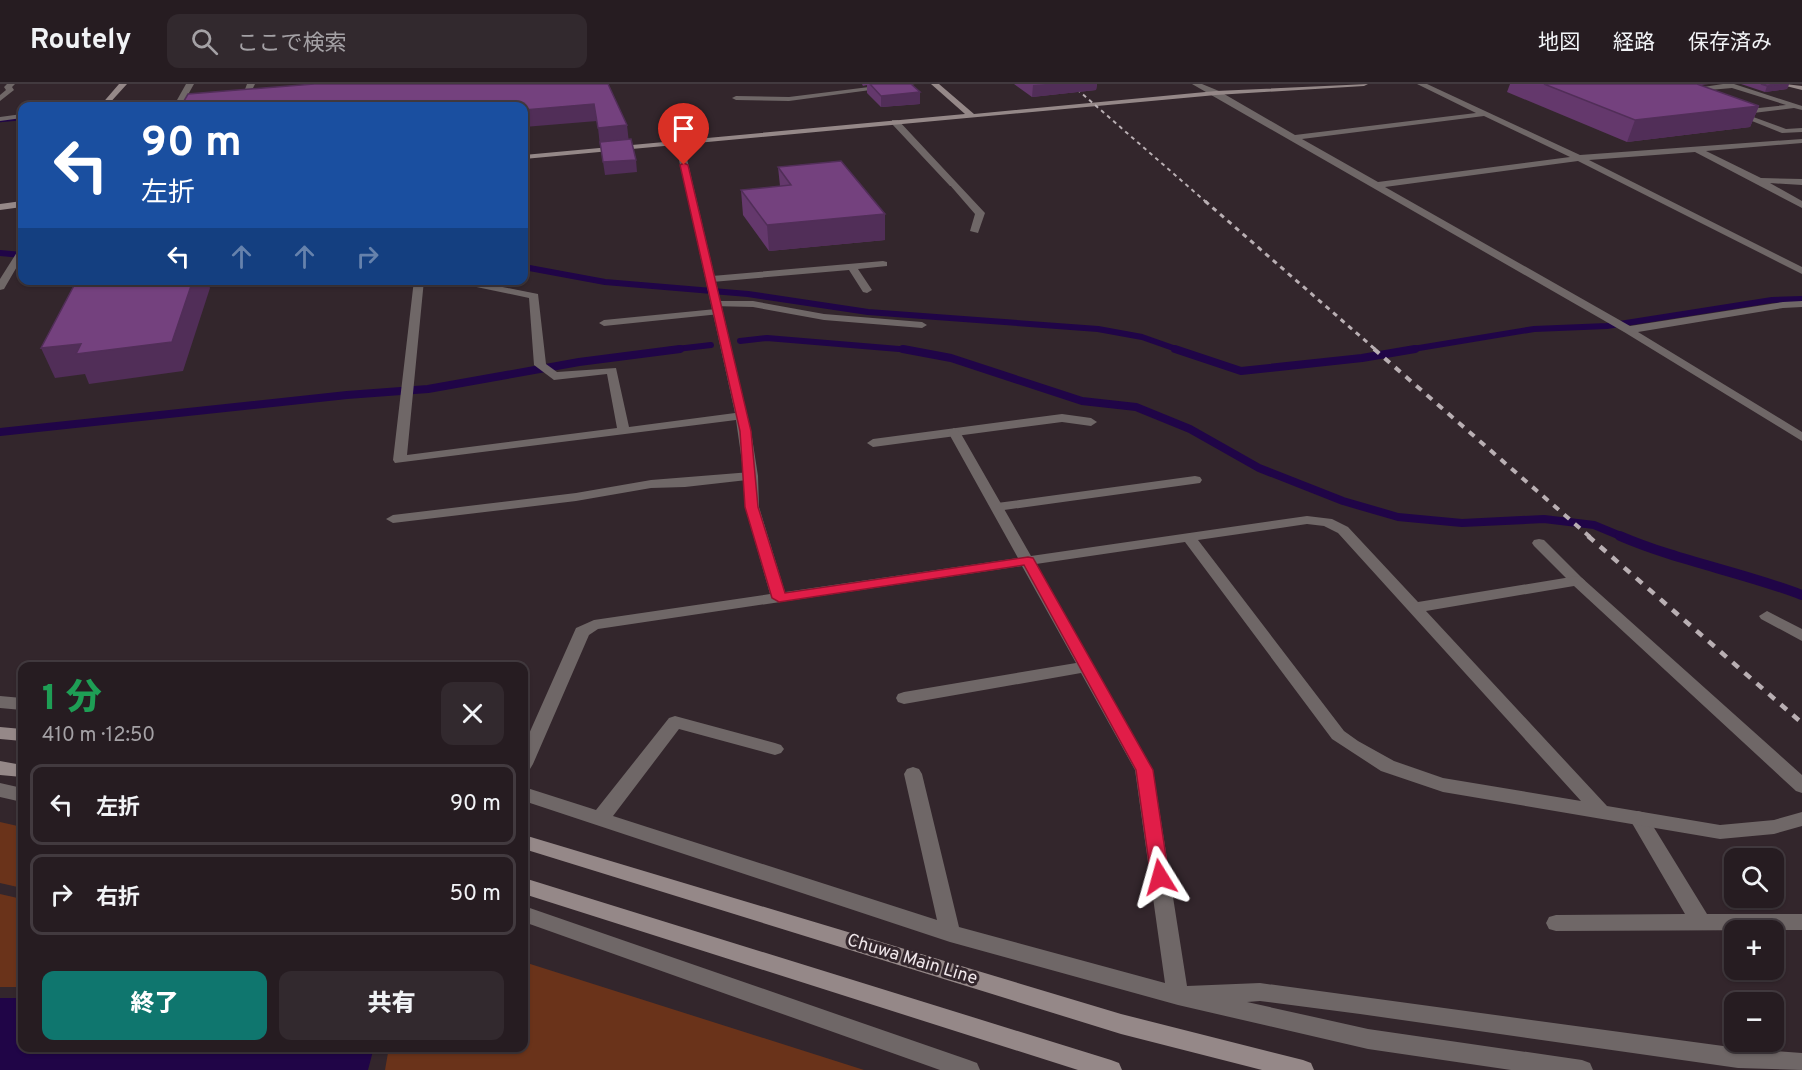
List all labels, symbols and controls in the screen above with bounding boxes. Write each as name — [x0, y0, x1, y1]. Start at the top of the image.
search box — [167, 14, 587, 68]
text: Routely — [30, 23, 131, 59]
icon: search — [188, 25, 221, 58]
text: 地図 — [1538, 30, 1580, 57]
text: 経路 — [1613, 30, 1655, 57]
text: 保存済み — [1688, 30, 1772, 57]
text: ここで検索 — [236, 31, 346, 58]
pin — [658, 103, 709, 165]
icon: arrive — [667, 112, 700, 145]
text: 90 m — [141, 118, 242, 171]
icon: left — [42, 126, 120, 204]
text: 左折 — [141, 177, 195, 211]
icon: left — [162, 240, 195, 273]
icon: ahead — [225, 240, 258, 273]
icon: ahead — [288, 240, 321, 273]
icon: right — [351, 240, 384, 273]
text: 1 分 — [42, 677, 102, 723]
button: close — [441, 682, 504, 745]
text: 410 m · 12:50 — [42, 723, 155, 749]
icon: left — [45, 788, 78, 821]
text: 90 m — [450, 791, 501, 818]
text: 左折 — [96, 795, 140, 822]
position arrow — [1128, 845, 1192, 909]
map controls — [1724, 848, 1784, 1052]
button: search — [1724, 848, 1784, 908]
icon: right — [45, 878, 78, 911]
text: 50 m — [449, 881, 501, 908]
text: 右折 — [96, 885, 140, 912]
button: + — [1724, 920, 1784, 980]
street label: Chuwa Main Line — [844, 929, 980, 991]
button: 終了 — [42, 971, 267, 1040]
button: 共有 — [279, 971, 504, 1040]
button: − — [1724, 992, 1784, 1052]

